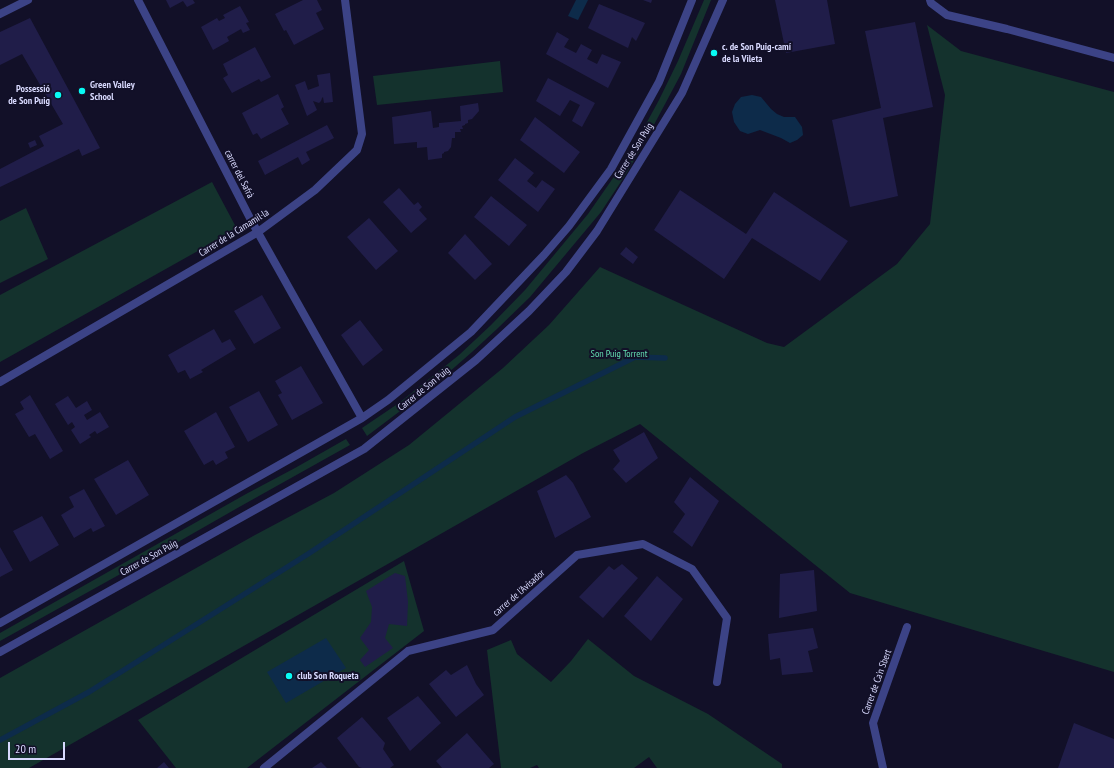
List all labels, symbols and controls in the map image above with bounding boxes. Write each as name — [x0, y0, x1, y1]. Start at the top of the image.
place label: c. de Son Puig-camí de la Vileta — [722, 41, 791, 64]
marker: c. de Son Puig-camí de la Vileta — [709, 48, 719, 58]
place label: Green Valley School — [90, 79, 135, 102]
place label: Possessió de Son Puig — [8, 83, 50, 106]
marker: Green Valley School — [77, 86, 87, 96]
marker: Possessió de Son Puig — [53, 90, 63, 100]
street label: Carrer de Son Puig — [612, 121, 656, 181]
street label: carrer del Safrà — [222, 148, 256, 200]
street label: Carrer de la Camamil·la — [197, 207, 271, 259]
park label: Son Puig Torrent — [591, 348, 647, 360]
street label: Carrer de Son Puig — [395, 364, 453, 414]
street label: Carrer de Son Puig — [118, 537, 180, 579]
street label: carrer de l'Avisador — [491, 567, 547, 619]
street label: Carrer de Ca'n Sbert — [860, 648, 894, 716]
place label: club Son Roqueta — [297, 670, 359, 682]
marker: club Son Roqueta — [284, 671, 294, 681]
scale bar — [10, 734, 67, 760]
text: 20 m — [15, 741, 36, 756]

